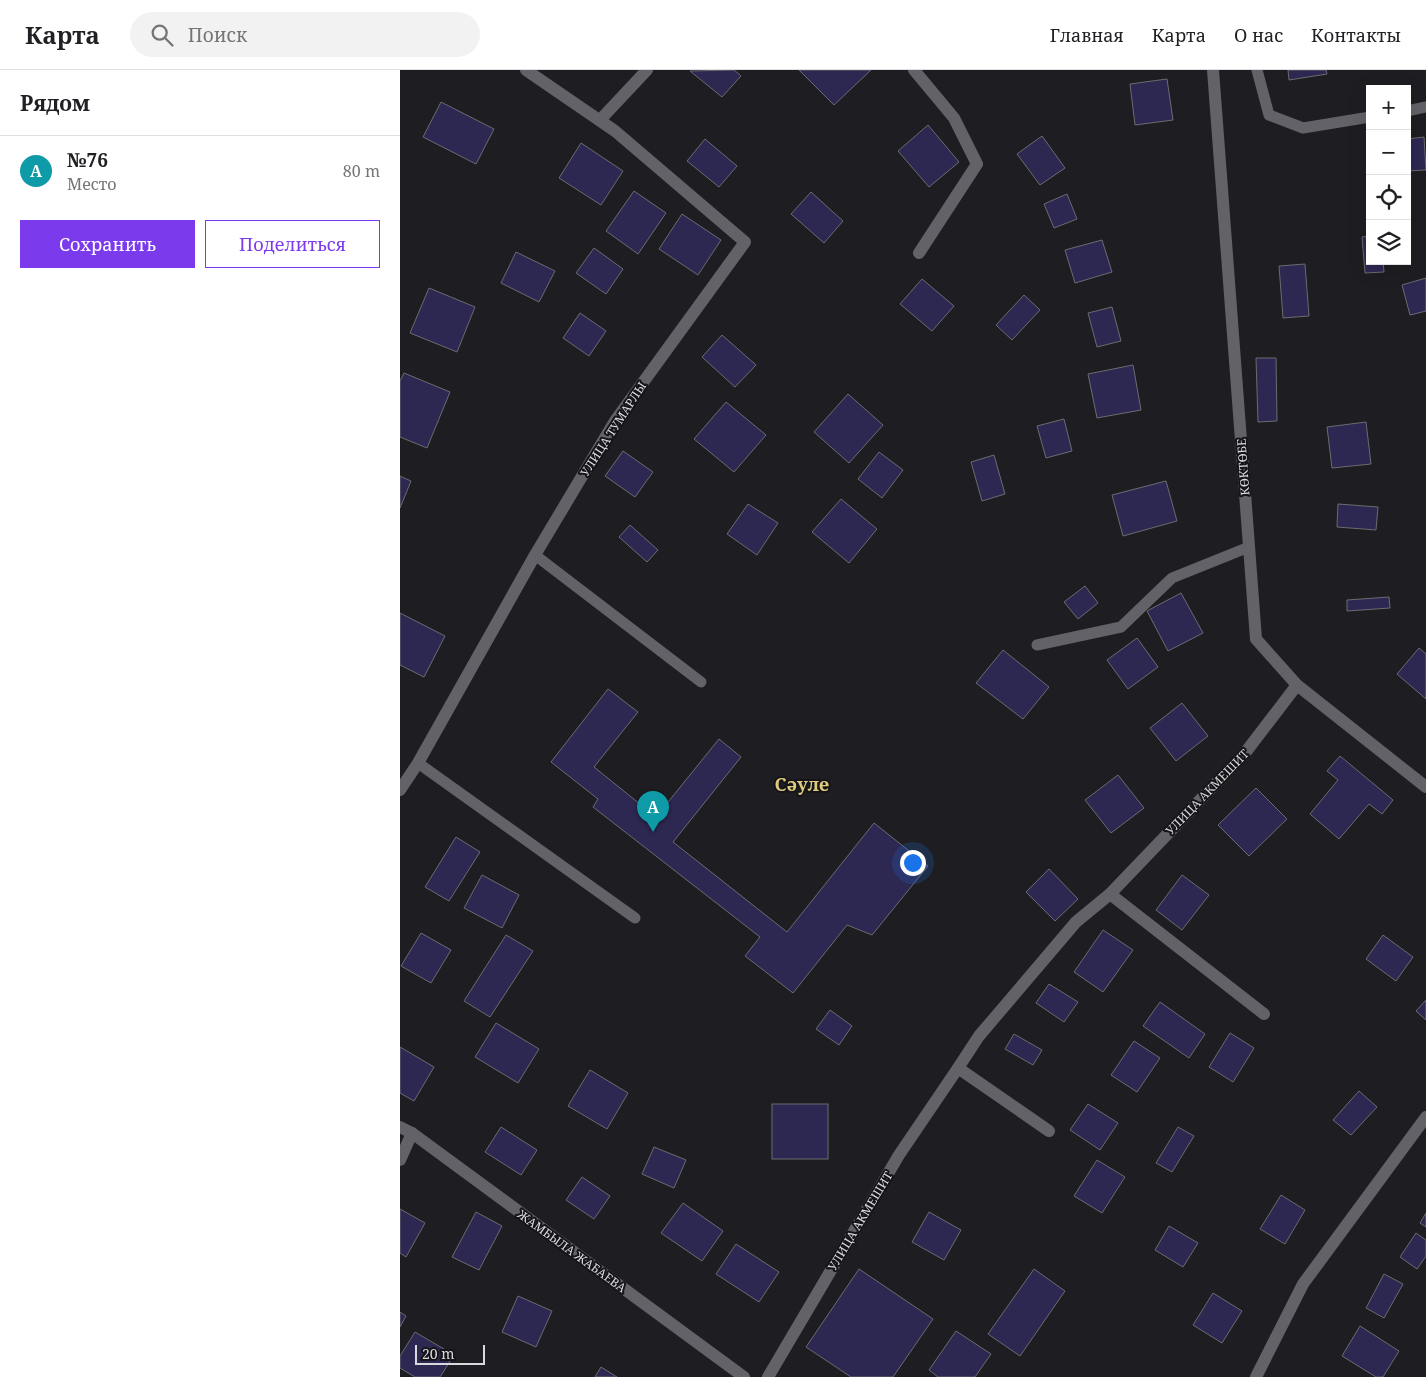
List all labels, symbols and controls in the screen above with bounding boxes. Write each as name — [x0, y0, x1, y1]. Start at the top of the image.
search box — [130, 12, 480, 57]
text: Карта — [25, 18, 100, 51]
icon: search — [148, 21, 176, 49]
text: Поиск — [188, 22, 247, 48]
text: Главная — [1050, 23, 1124, 47]
text: Карта — [1152, 23, 1206, 47]
text: О нас — [1234, 23, 1283, 47]
text: Контакты — [1311, 23, 1401, 47]
map controls — [1366, 85, 1411, 265]
button: + — [1366, 85, 1411, 130]
text: Рядом — [20, 89, 90, 117]
button: − — [1366, 130, 1411, 175]
text: №76 — [67, 147, 108, 173]
text: A — [30, 160, 42, 182]
text: 80 m — [343, 160, 380, 182]
text: Место — [67, 173, 116, 195]
button: locate — [1366, 175, 1411, 220]
button: Сохранить — [20, 220, 195, 268]
button: Поделиться — [205, 220, 380, 268]
button: layers — [1366, 220, 1411, 265]
street label: УЛИЦА ТУМАРЛЫ — [576, 378, 650, 480]
street label: КӨКТӨБЕ — [1233, 438, 1253, 496]
street label: УЛИЦА АКМЕШИТ — [1162, 745, 1253, 839]
district label: Сәуле — [775, 772, 829, 796]
pin: A — [637, 791, 669, 832]
your location — [900, 850, 926, 876]
street label: УЛИЦА АКМЕШИТ — [824, 1168, 897, 1274]
street label: ЖАМБЫЛА ЖАБАЕВА — [513, 1205, 630, 1297]
scale bar — [415, 1342, 485, 1365]
text: 20 m — [422, 1344, 455, 1363]

